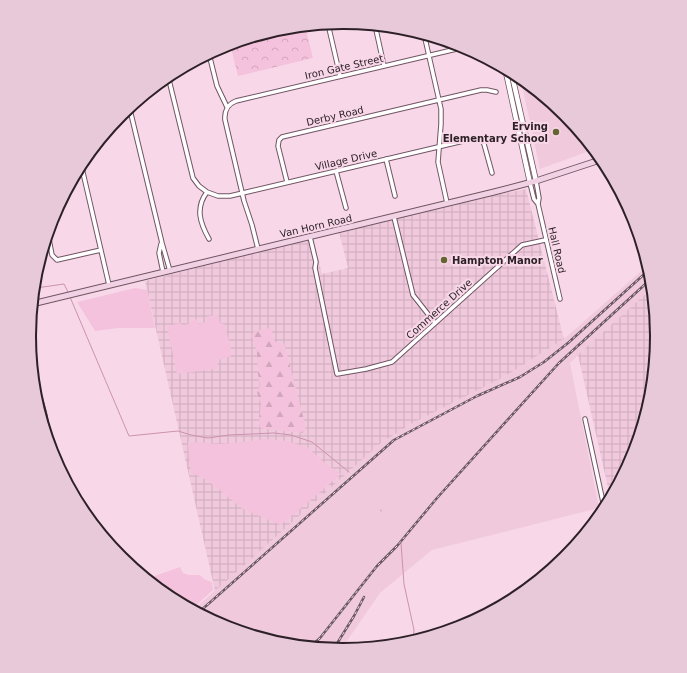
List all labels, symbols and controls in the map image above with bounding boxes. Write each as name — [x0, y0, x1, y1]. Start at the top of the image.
street label: Iron Gate Street — [304, 53, 384, 81]
street label: Derby Road — [305, 104, 365, 128]
place label: Erving Elementary School — [443, 121, 548, 144]
marker: Erving Elementary School — [551, 127, 561, 137]
street label: Village Drive — [314, 148, 378, 172]
street label: Van Horn Road — [279, 212, 353, 240]
street label: Hall Road — [546, 226, 568, 274]
marker: Hampton Manor — [439, 255, 449, 265]
place label: Hampton Manor — [452, 255, 543, 266]
street label: Commerce Drive — [404, 277, 474, 341]

